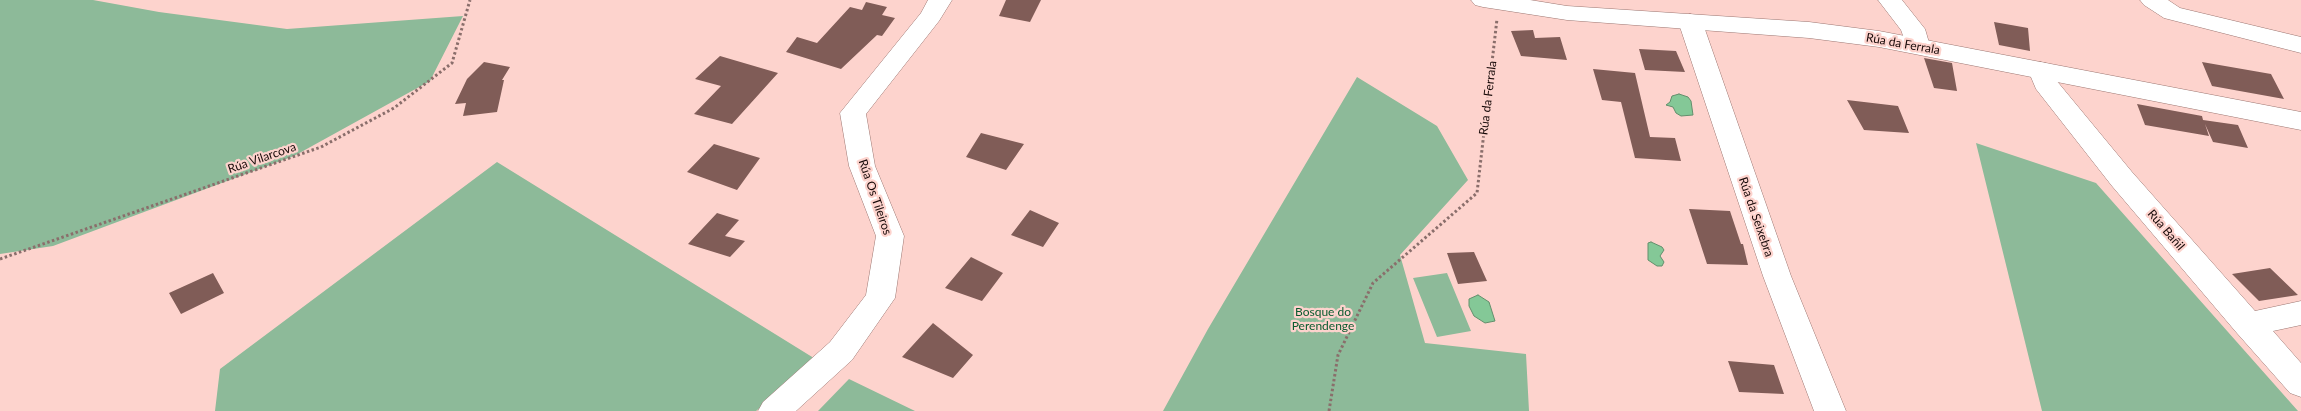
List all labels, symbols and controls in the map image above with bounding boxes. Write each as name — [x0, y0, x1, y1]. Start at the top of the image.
street label: Rúa da Ferrala — [1865, 30, 1941, 58]
street label: Rúa da Ferrala — [1476, 60, 1500, 136]
street label: Rúa Vilarcova — [226, 140, 298, 176]
street label: Rúa Os Tileiros — [855, 157, 895, 237]
street label: Rúa da Seixebra — [1736, 175, 1776, 259]
street label: Rúa Bañil — [2144, 207, 2188, 253]
park label: Bosque do Perendenge — [1292, 305, 1354, 333]

